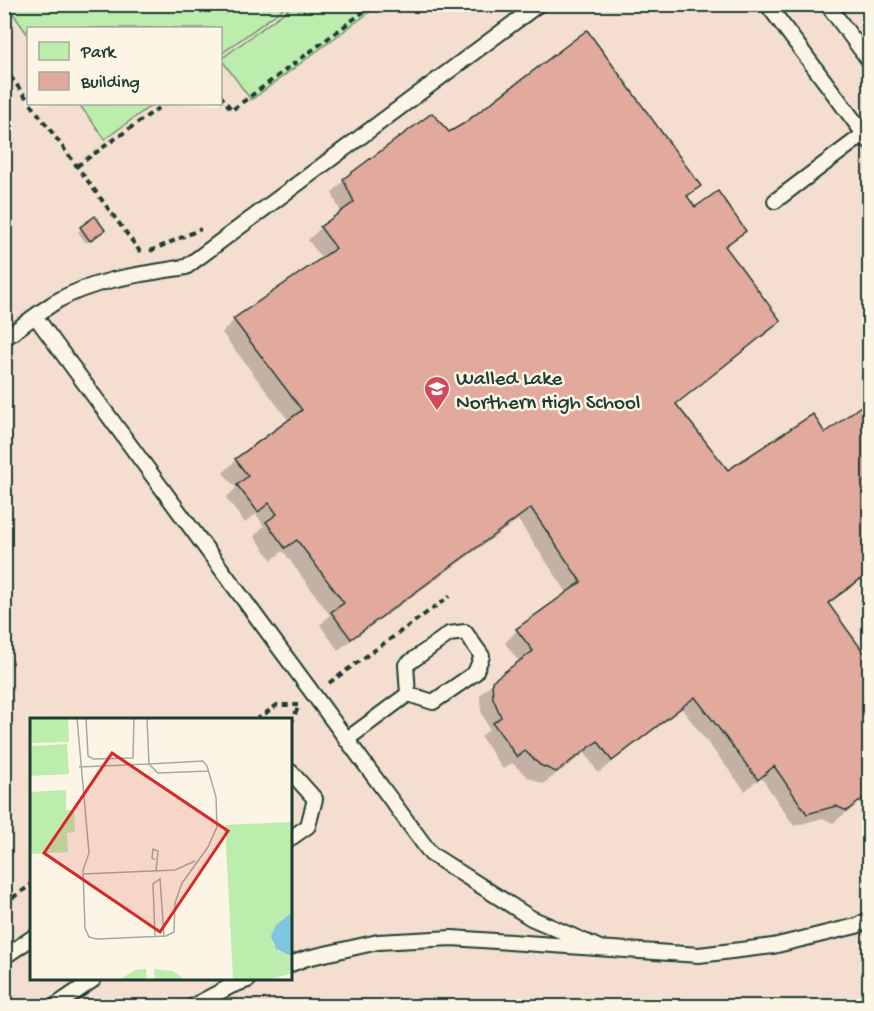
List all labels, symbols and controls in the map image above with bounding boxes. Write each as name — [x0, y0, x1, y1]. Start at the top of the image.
legend — [27, 27, 222, 105]
text: Park — [80, 43, 117, 64]
text: Building — [80, 73, 140, 94]
place label: Walled Lake Northern High School — [456, 368, 640, 417]
school or university icon: Walled Lake Northern High School — [422, 374, 452, 412]
inset map — [30, 718, 292, 981]

